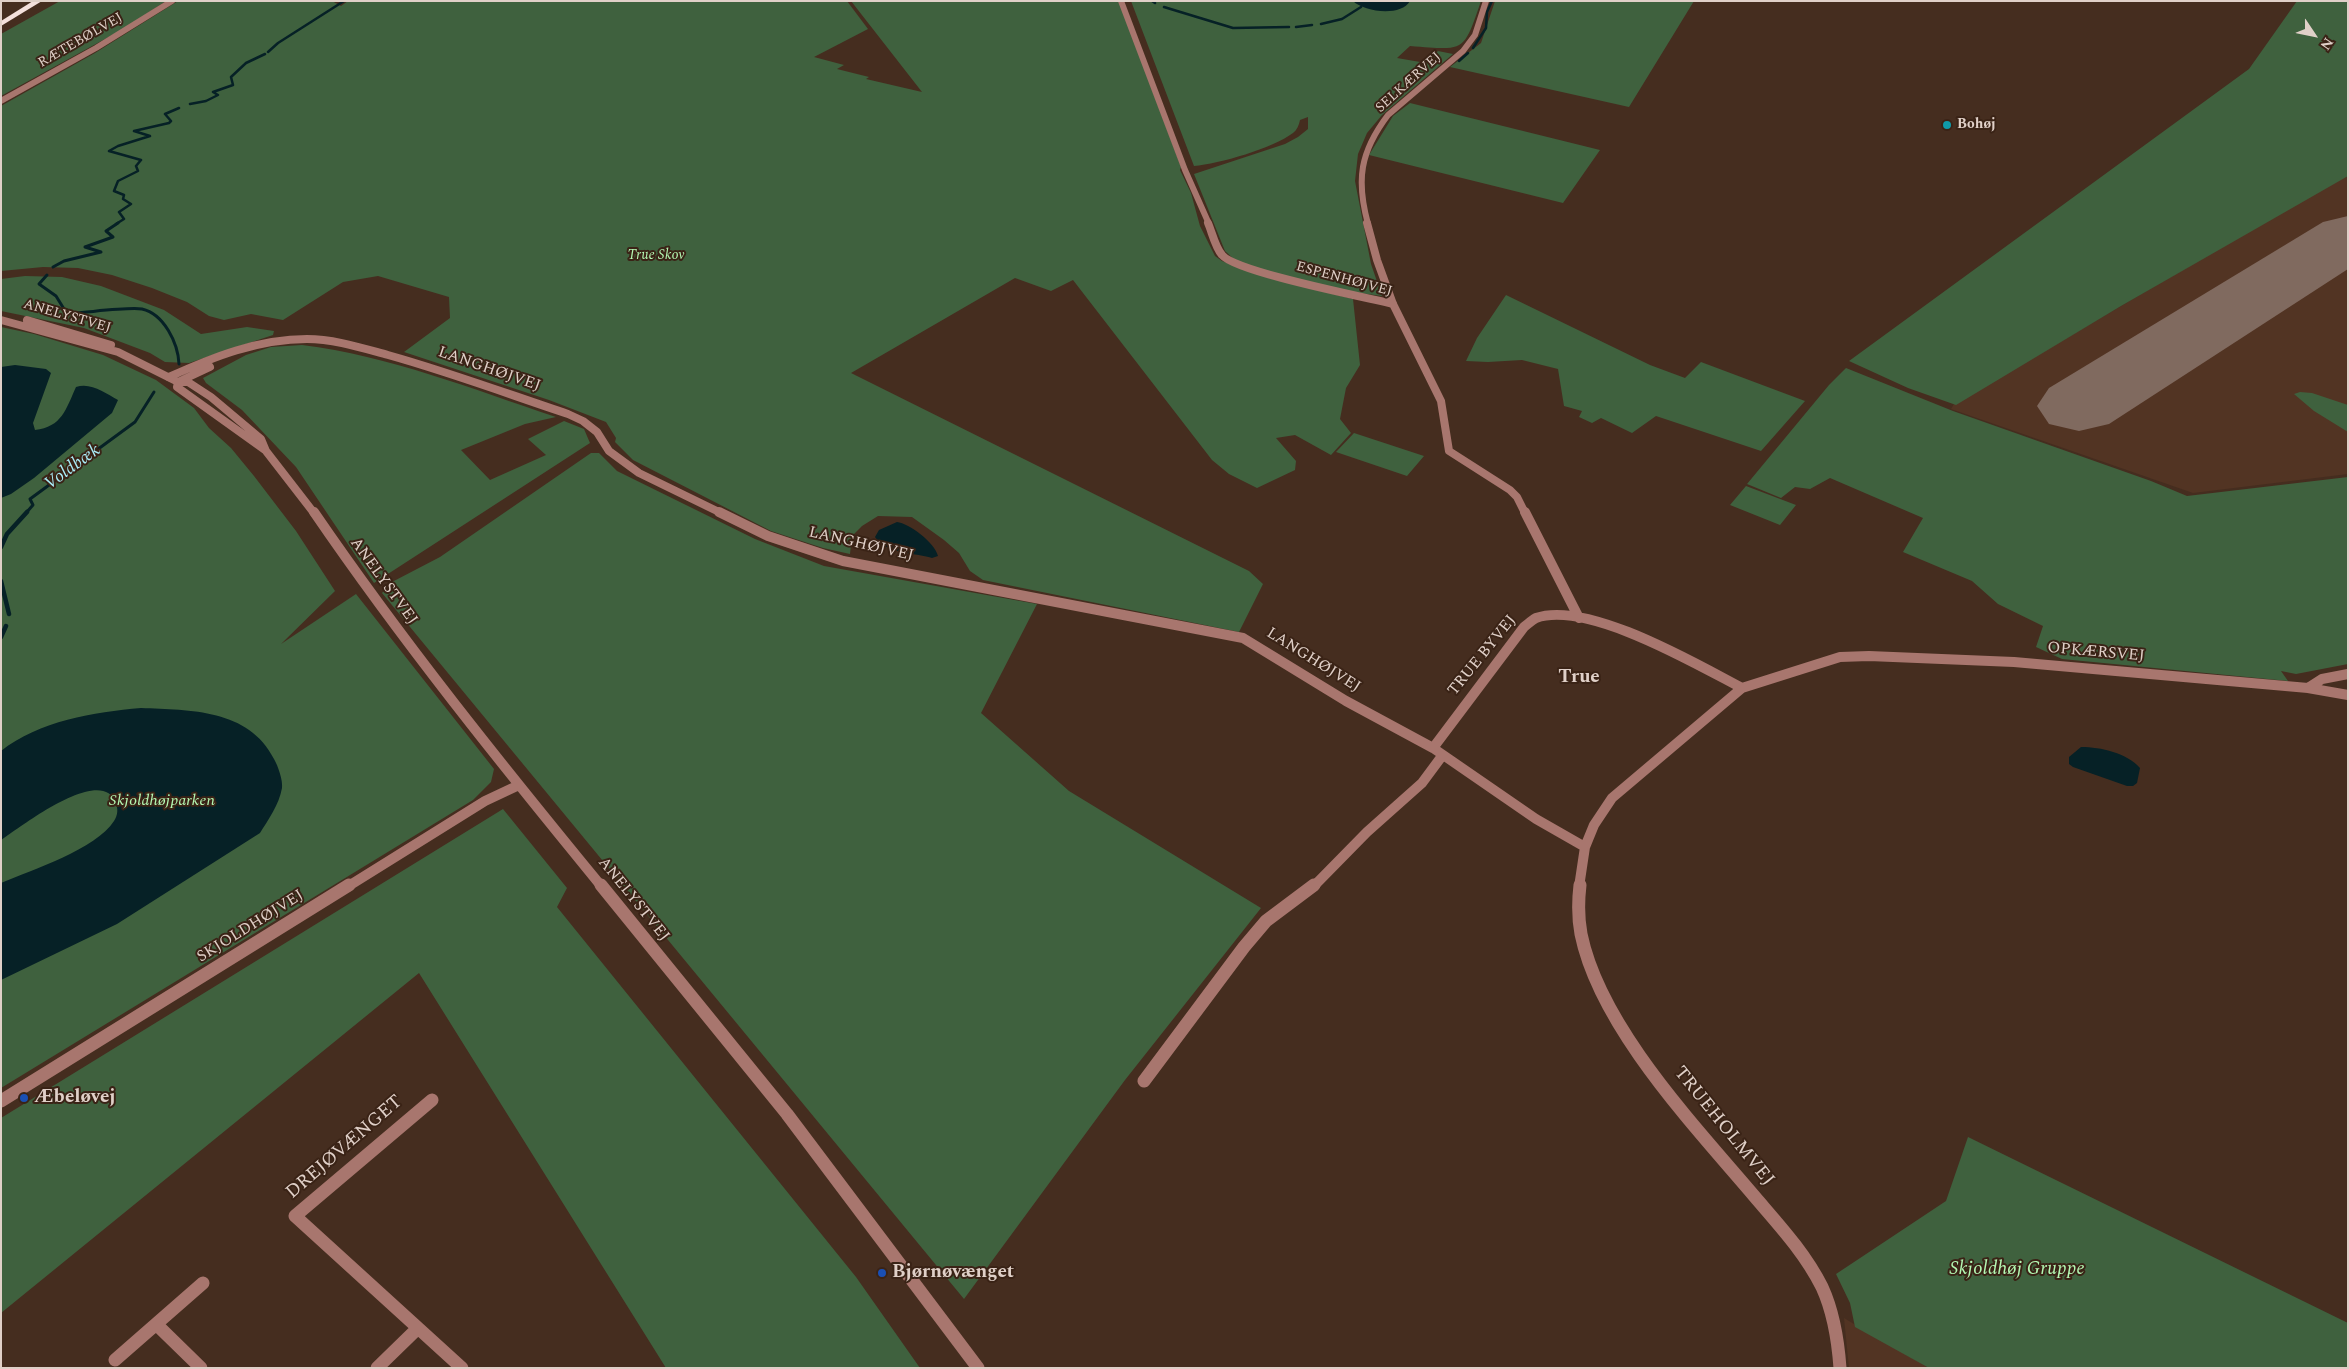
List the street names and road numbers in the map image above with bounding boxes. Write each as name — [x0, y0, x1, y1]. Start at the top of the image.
street label: RÆTEBØLVEJ — [36, 10, 126, 72]
street label: SELKÆRVEJ — [1373, 49, 1445, 117]
street label: ESPENHØJVEJ — [1294, 259, 1394, 301]
street label: ANELYSTVEJ — [21, 296, 113, 338]
street label: LANGHØJVEJ — [435, 343, 543, 397]
street label: LANGHØJVEJ — [806, 524, 916, 566]
street label: ANELYSTVEJ — [345, 535, 421, 629]
street label: TRUE BYVEJ — [1445, 612, 1521, 700]
street label: LANGHØJVEJ — [1262, 624, 1364, 698]
street label: OPKÆRSVEJ — [2047, 639, 2145, 667]
street label: ANELYSTVEJ — [593, 854, 673, 946]
street label: SKJOLDHØJVEJ — [194, 886, 308, 968]
street label: TRUEHOLMVEJ — [1668, 1062, 1778, 1192]
street label: DREJØVÆNGET — [282, 1091, 408, 1205]

